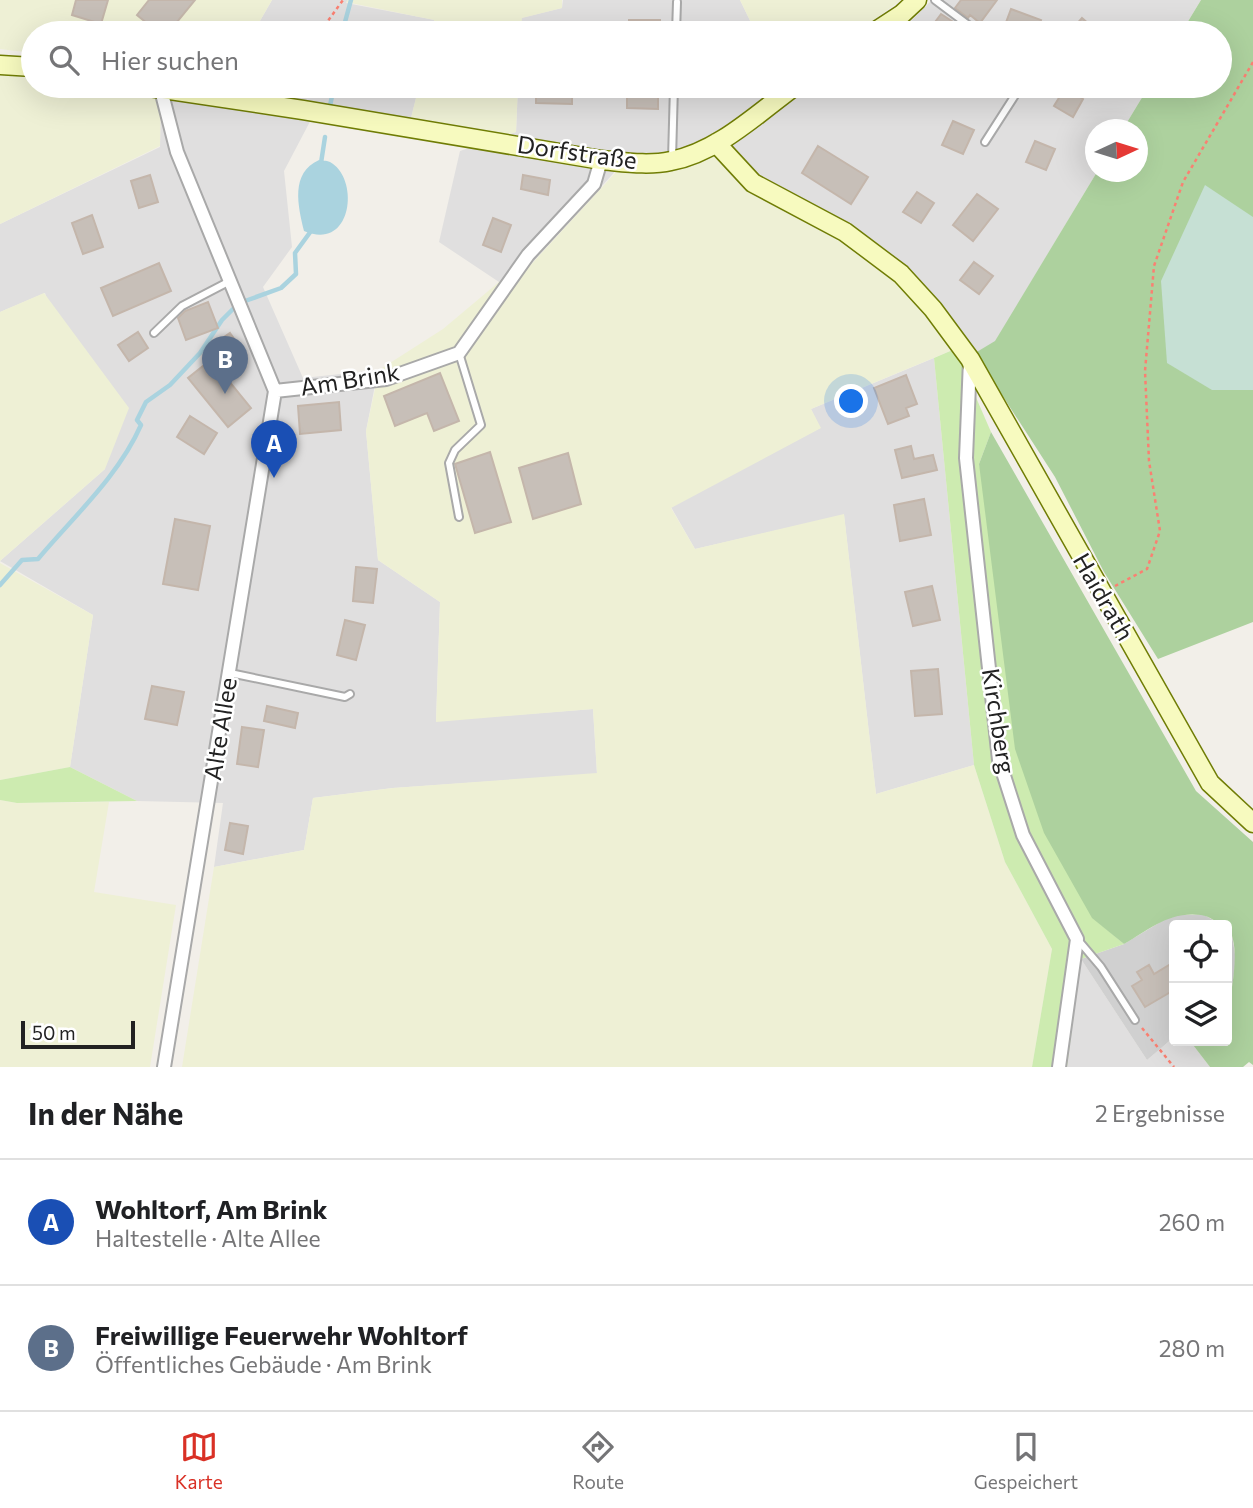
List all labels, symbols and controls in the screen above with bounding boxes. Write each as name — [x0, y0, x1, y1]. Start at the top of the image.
search box — [21, 21, 1232, 98]
icon: search — [45, 41, 83, 79]
text: Hier suchen — [101, 44, 239, 75]
north arrow — [1085, 119, 1148, 182]
street label: Dorfstraße — [516, 129, 639, 174]
pin: B — [202, 336, 248, 394]
street label: Am Brink — [298, 356, 401, 401]
your location — [834, 384, 868, 418]
pin: A — [251, 420, 297, 478]
street label: Haidrath — [1068, 547, 1141, 645]
street label: Kirchberg — [977, 666, 1022, 776]
street label: Alte Allee — [197, 675, 242, 782]
map controls — [1169, 920, 1232, 1046]
button: locate — [1169, 920, 1232, 983]
button: layers — [1169, 983, 1232, 1046]
scale bar — [21, 1018, 135, 1050]
text: 50 m — [32, 1021, 76, 1044]
text: In der Nähe — [28, 1094, 183, 1131]
text: 2 Ergebnisse — [1095, 1099, 1225, 1127]
text: Wohltorf, Am Brink — [95, 1193, 328, 1224]
text: A — [43, 1208, 59, 1236]
text: 260 m — [1159, 1208, 1225, 1236]
text: Haltestelle · Alte Allee — [95, 1224, 321, 1252]
text: Freiwillige Feuerwehr Wohltorf — [95, 1319, 468, 1350]
text: B — [43, 1334, 59, 1362]
text: 280 m — [1159, 1334, 1225, 1362]
text: Öffentliches Gebäude · Am Brink — [95, 1350, 432, 1378]
tab: Karte — [175, 1428, 223, 1493]
tab: Route — [572, 1428, 624, 1493]
tab: Gespeichert — [974, 1428, 1078, 1493]

